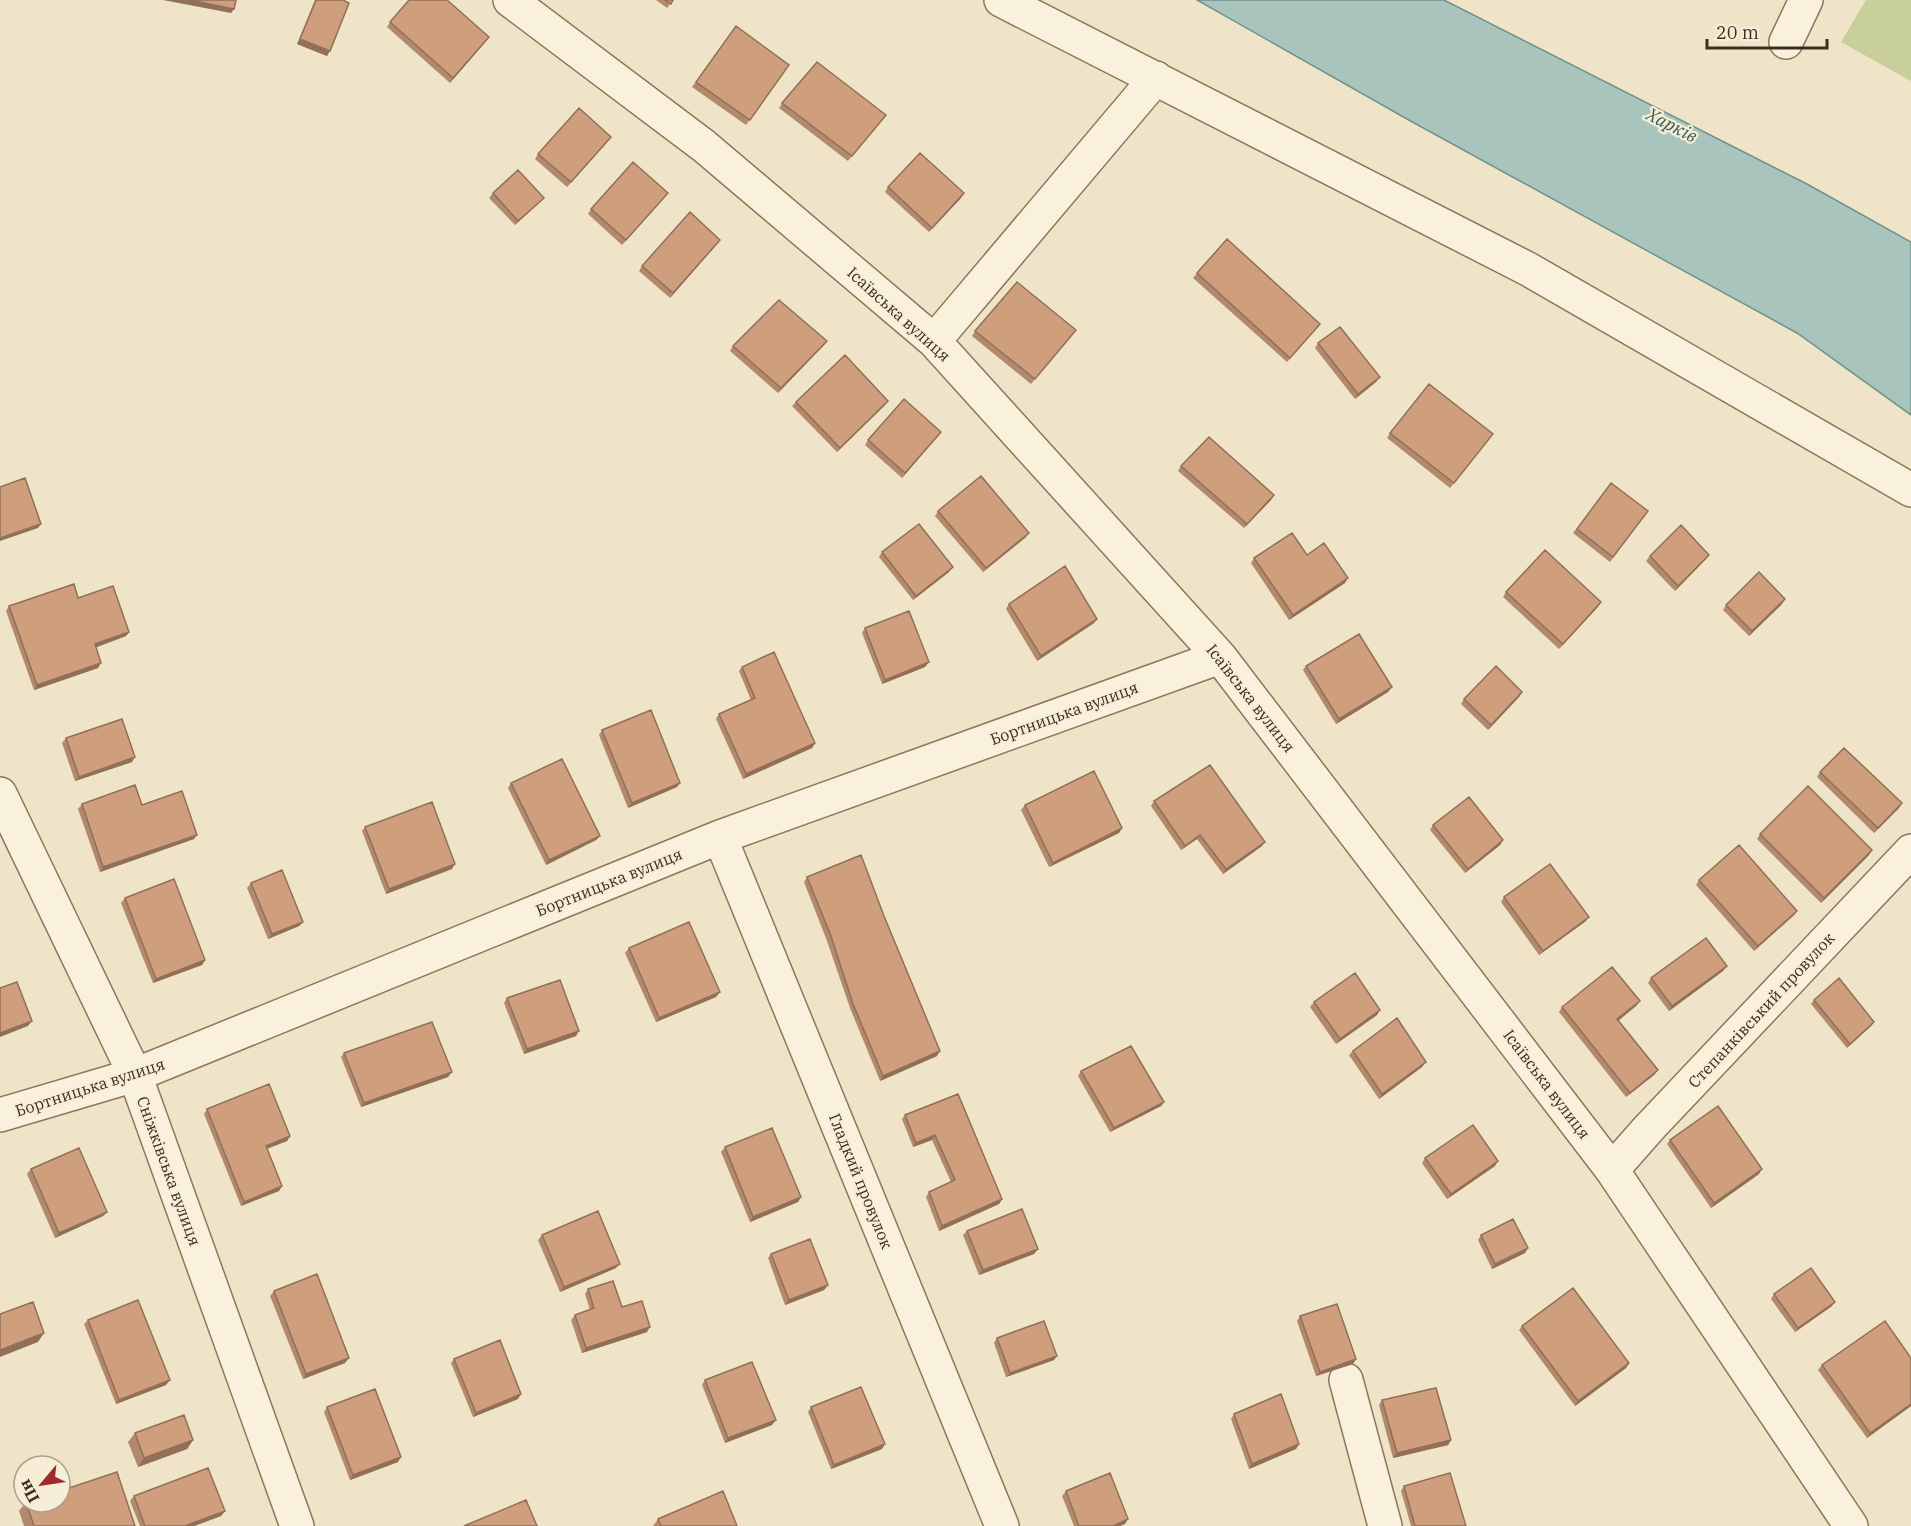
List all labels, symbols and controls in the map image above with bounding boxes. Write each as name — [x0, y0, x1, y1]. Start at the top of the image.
scale bar — [1707, 12, 1827, 50]
text: 20 m — [1716, 21, 1759, 44]
water label: Харків — [1641, 102, 1701, 147]
street label: Ісаївська вулиця — [843, 262, 955, 366]
street label: Ісаївська вулиця — [1202, 640, 1300, 756]
street label: Бортницька вулиця — [987, 677, 1141, 749]
street label: Бортницька вулиця — [533, 843, 685, 921]
street label: Степанківський провулок — [1684, 927, 1839, 1092]
street label: Ісаївська вулиця — [1499, 1025, 1595, 1143]
street label: Бортницька вулиця — [13, 1053, 167, 1121]
street label: Сніжківська вулиця — [133, 1094, 205, 1248]
street label: Гладкий провулок — [825, 1110, 898, 1252]
north arrow — [12, 1454, 72, 1514]
text: Пн — [14, 1476, 43, 1507]

